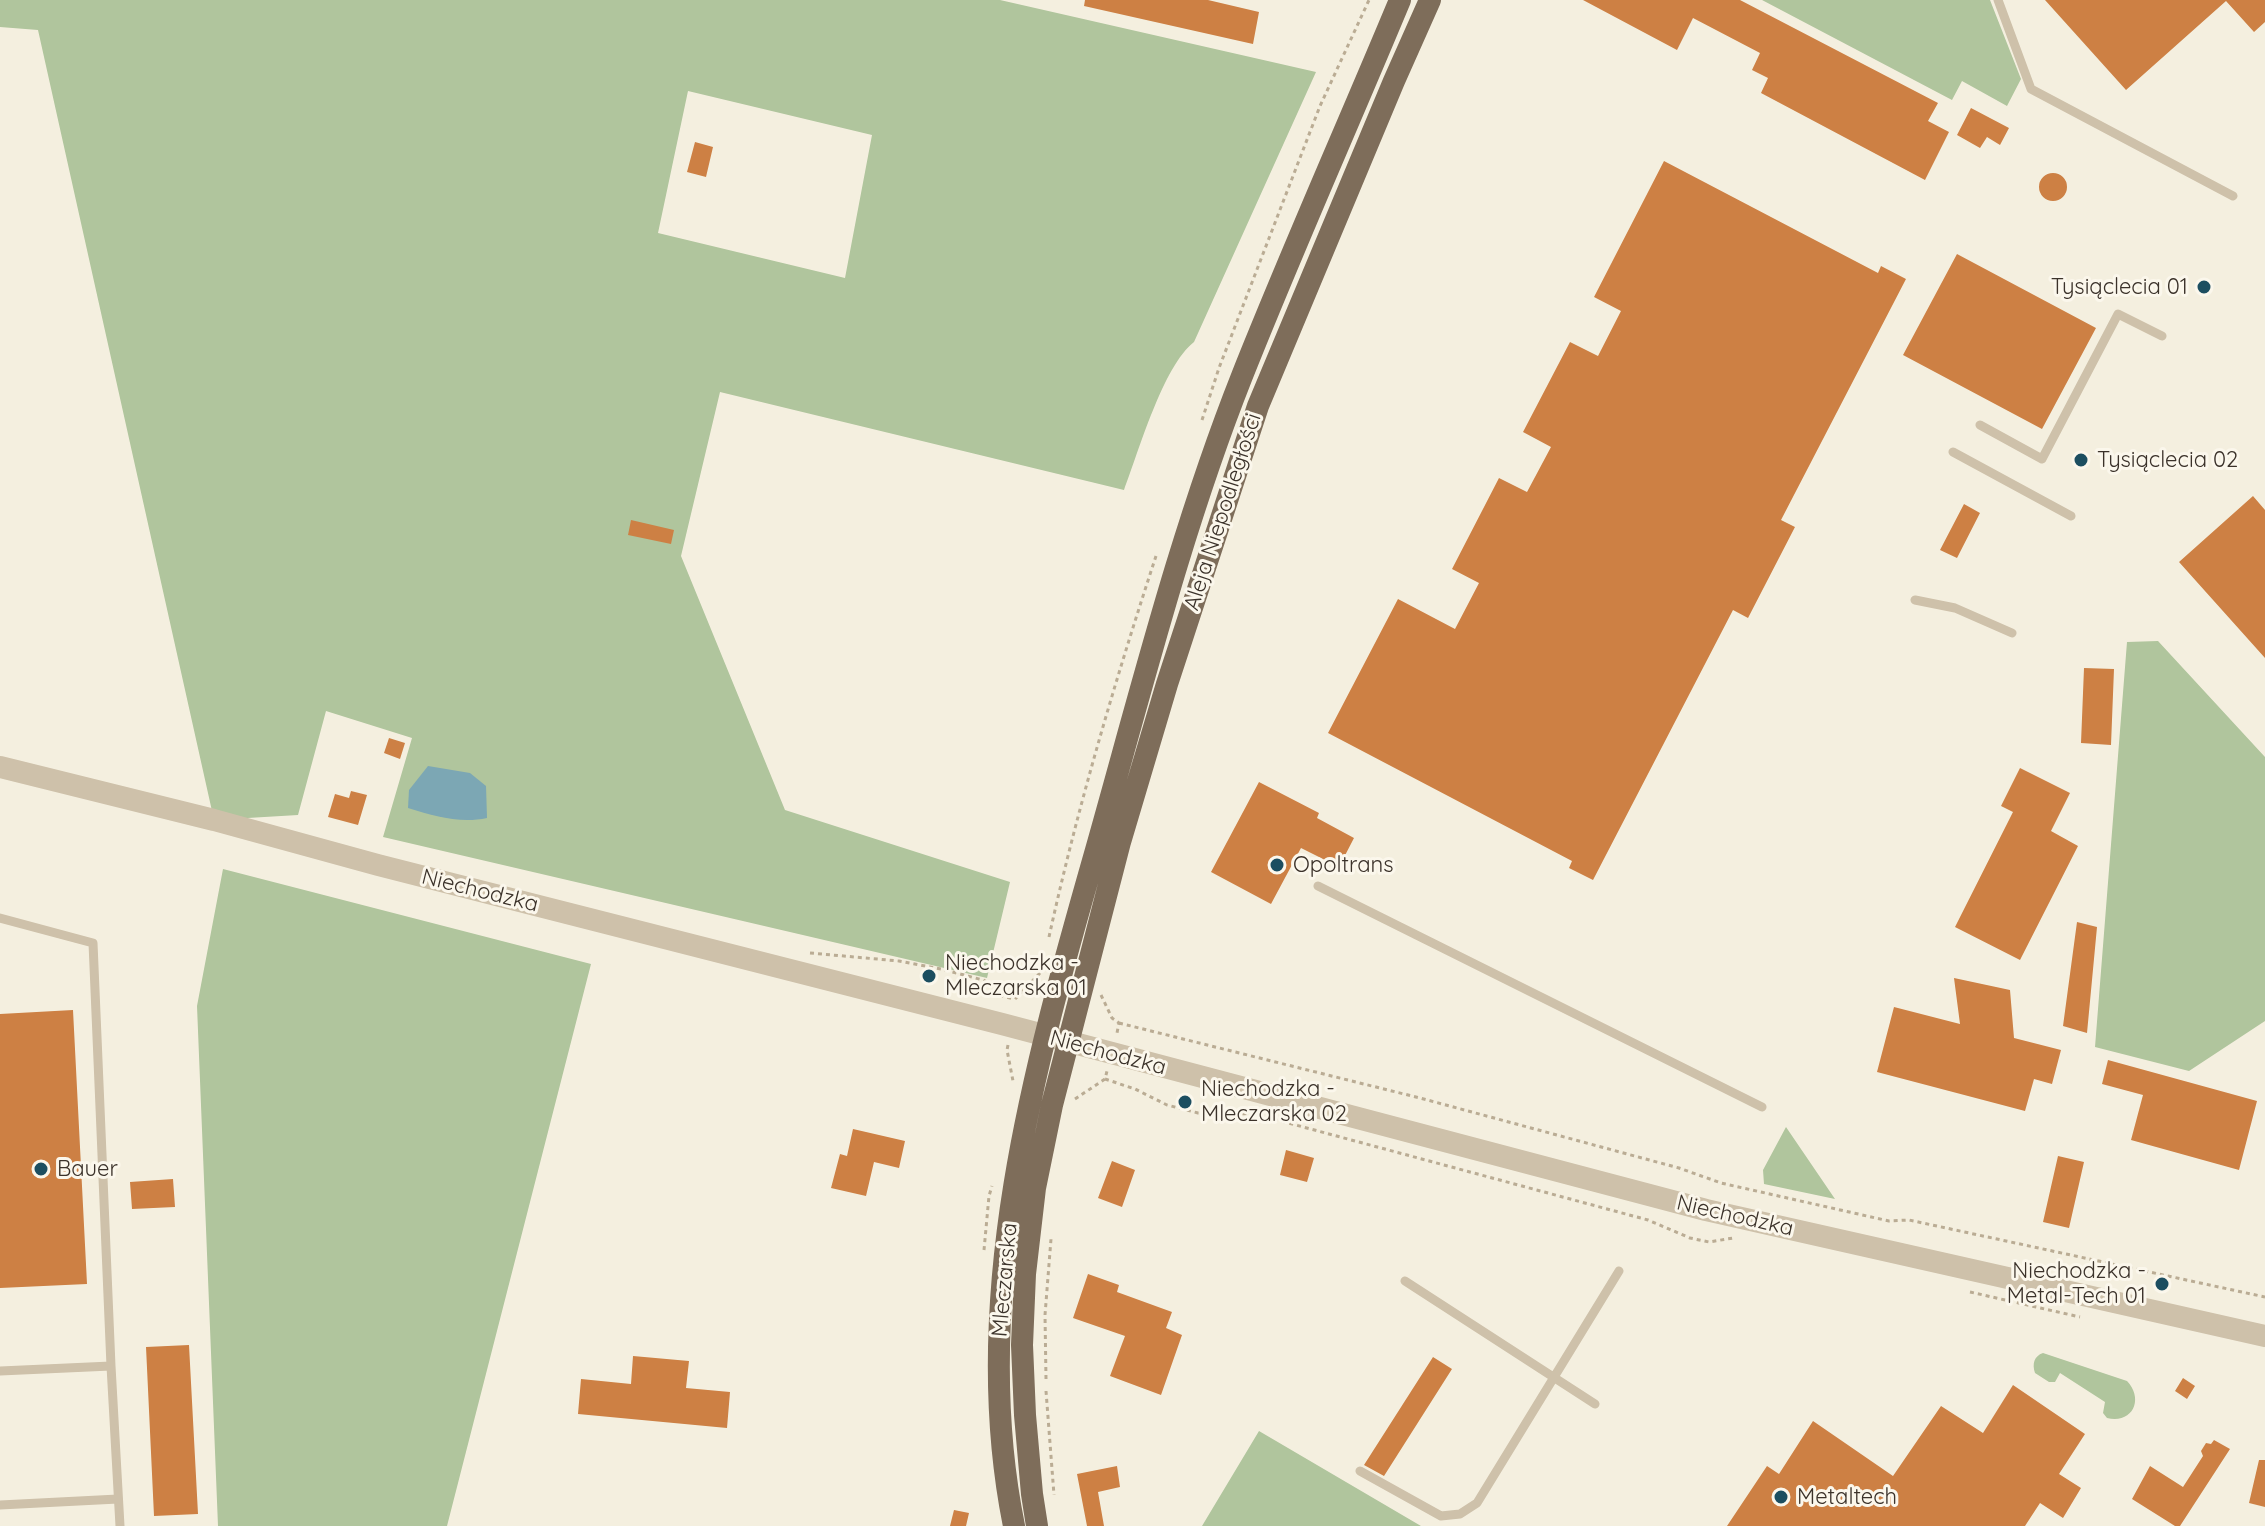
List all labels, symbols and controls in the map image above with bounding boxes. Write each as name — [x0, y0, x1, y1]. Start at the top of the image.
place label: Tysiąclecia 01 — [2051, 274, 2188, 300]
marker: Tysiąclecia 01 — [2195, 278, 2213, 296]
street label: Aleja Niepodległości — [1179, 410, 1267, 614]
place label: Tysiąclecia 02 — [2097, 447, 2238, 473]
marker: Tysiąclecia 02 — [2072, 451, 2090, 469]
place label: Opoltrans — [1293, 852, 1393, 878]
marker: Opoltrans — [1268, 856, 1286, 874]
street label: Niechodzka — [419, 864, 541, 918]
place label: Niechodzka - Mleczarska 01 — [945, 950, 1087, 1002]
marker: Niechodzka - Mleczarska 01 — [920, 967, 938, 985]
street label: Niechodzka — [1047, 1025, 1169, 1081]
place label: Niechodzka - Mleczarska 02 — [1201, 1076, 1347, 1128]
marker: Niechodzka - Mleczarska 02 — [1176, 1093, 1194, 1111]
place label: Bauer — [57, 1156, 118, 1182]
marker: Bauer — [32, 1160, 50, 1178]
street label: Niechodzka — [1674, 1190, 1796, 1242]
street label: Mleczarska — [987, 1222, 1023, 1338]
place label: Niechodzka - Metal-Tech 01 — [2007, 1258, 2146, 1310]
marker: Niechodzka - Metal-Tech 01 — [2153, 1275, 2171, 1293]
place label: Metaltech — [1797, 1484, 1897, 1510]
marker: Metaltech — [1772, 1488, 1790, 1506]

